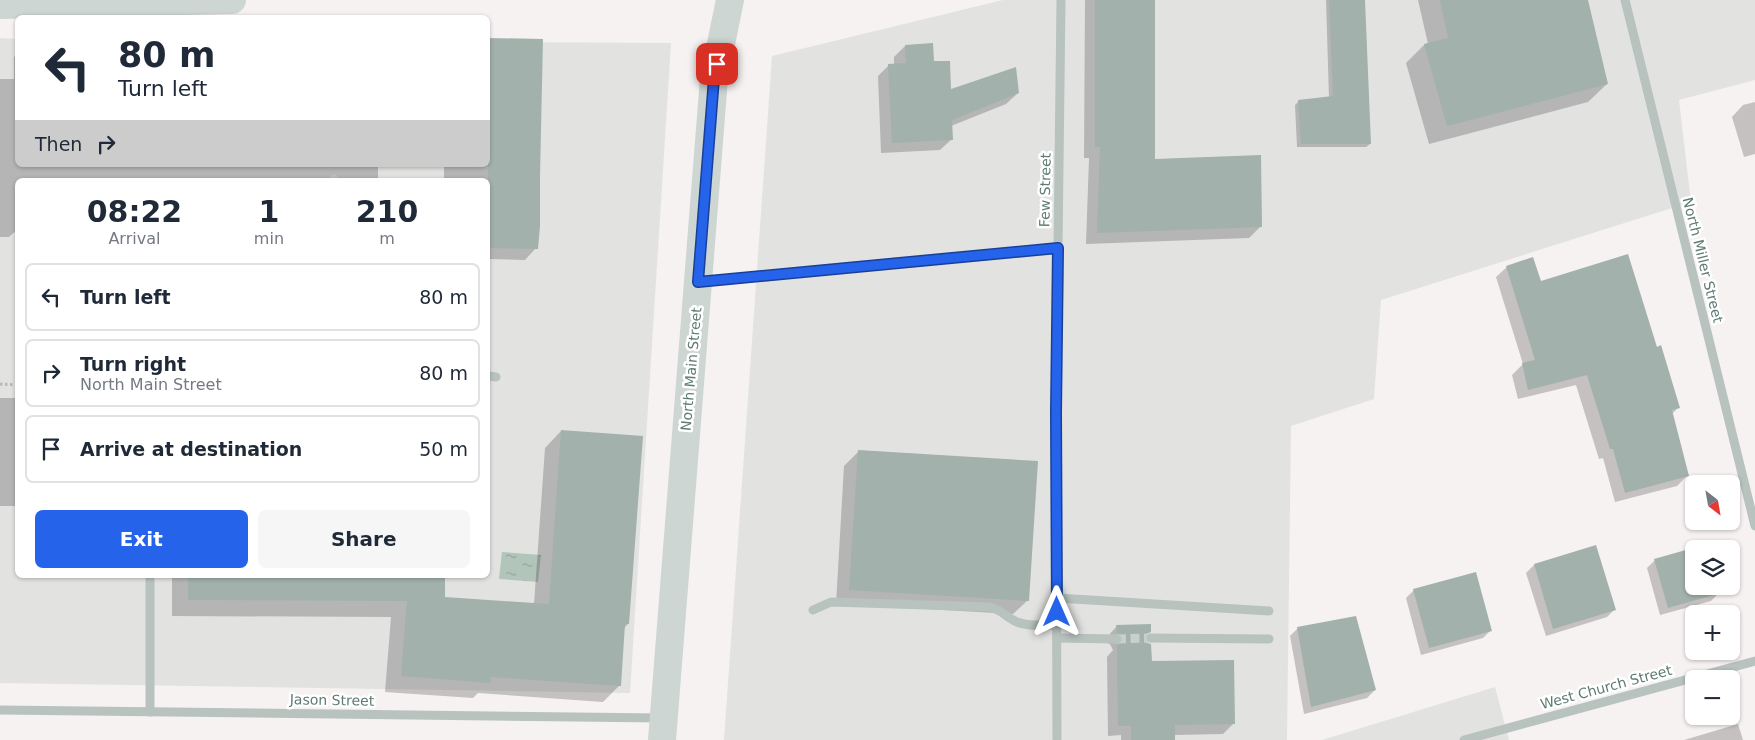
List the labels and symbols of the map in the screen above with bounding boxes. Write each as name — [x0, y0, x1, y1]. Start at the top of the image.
pin — [696, 43, 738, 85]
street label: Few Street — [1036, 152, 1054, 227]
street label: North Miller Street — [1680, 196, 1726, 325]
street label: North Main Street — [678, 306, 704, 431]
north arrow — [1685, 475, 1740, 530]
position arrow — [1030, 585, 1082, 637]
street label: West Church Street — [1539, 662, 1674, 712]
street label: Jason Street — [289, 691, 375, 709]

